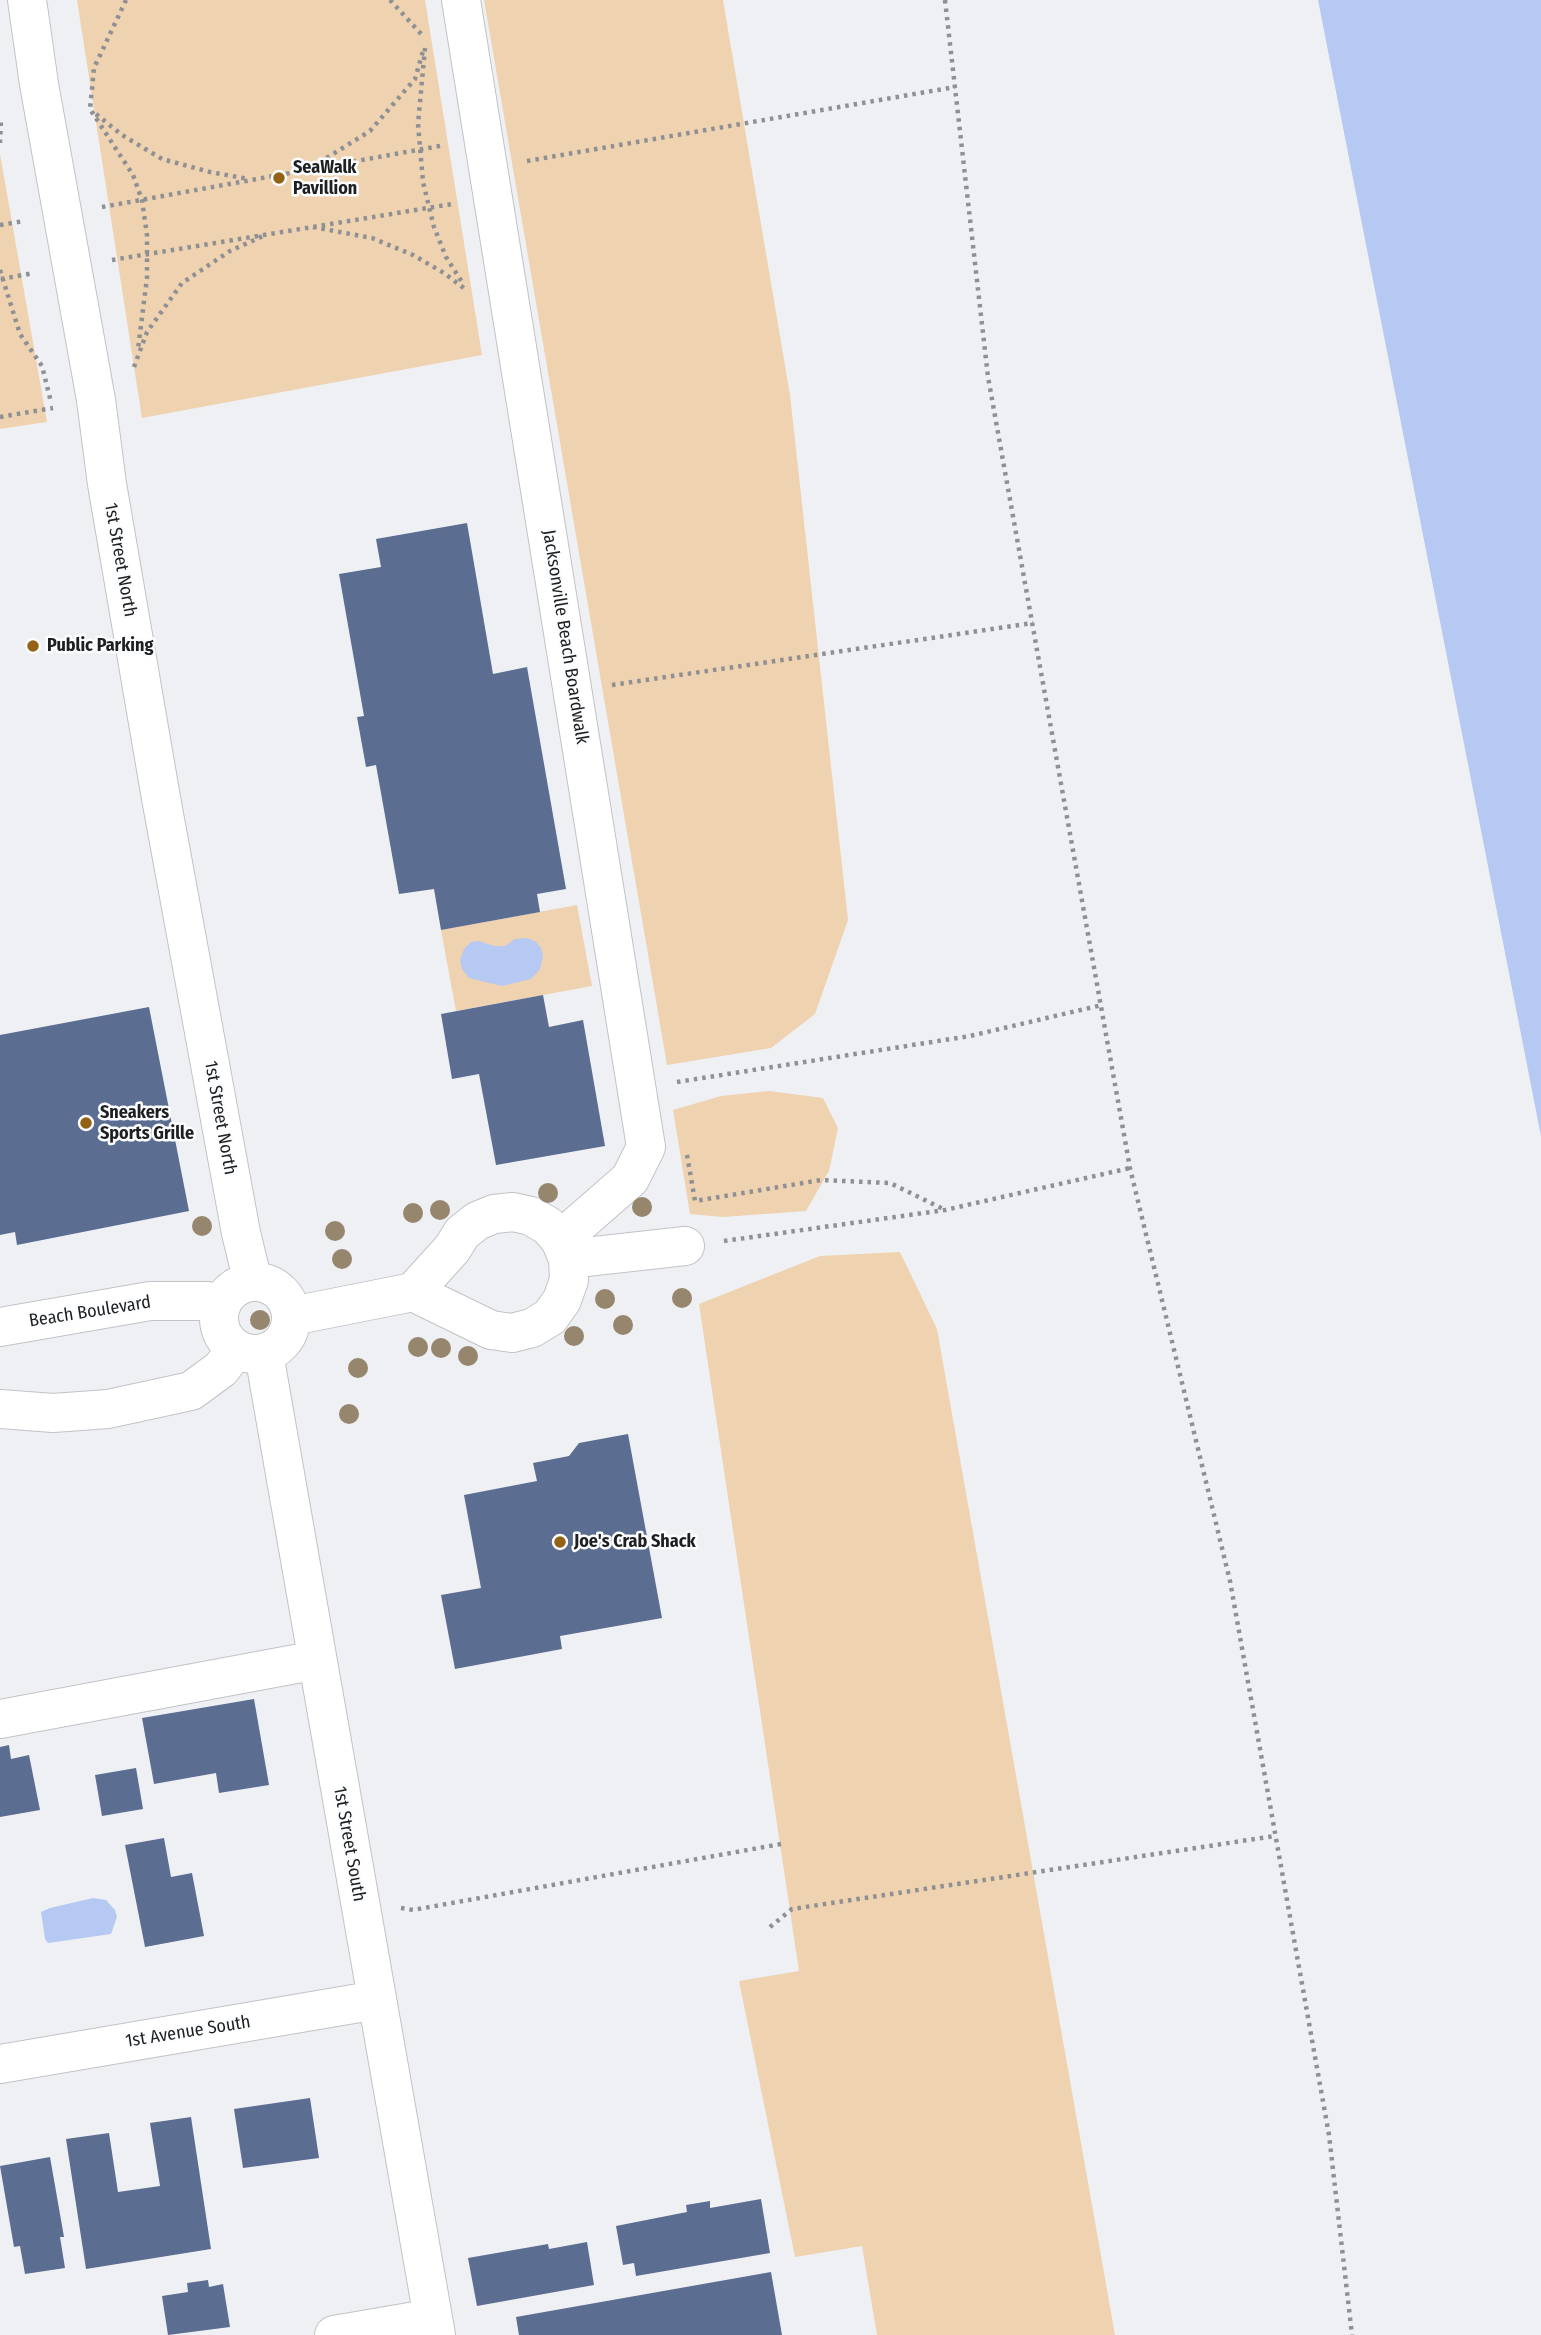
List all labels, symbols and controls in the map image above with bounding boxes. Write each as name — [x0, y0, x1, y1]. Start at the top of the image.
place label: SeaWalk Pavillion — [293, 157, 357, 200]
marker: SeaWalk Pavillion — [271, 170, 287, 186]
street label: 1st Street North — [99, 501, 141, 619]
street label: Jacksonville Beach Boardwalk — [537, 528, 593, 746]
place label: Public Parking — [47, 635, 153, 657]
marker: Public Parking — [25, 638, 41, 654]
street label: 1st Street North — [199, 1059, 241, 1177]
place label: Sneakers Sports Grille — [100, 1102, 194, 1144]
marker: Sneakers Sports Grille — [78, 1115, 94, 1131]
street label: Beach Boulevard — [28, 1292, 152, 1332]
place label: Joe's Crab Shack — [574, 1531, 696, 1553]
marker: Joe's Crab Shack — [552, 1534, 568, 1550]
street label: 1st Street South — [328, 1785, 370, 1903]
street label: 1st Avenue South — [124, 2011, 252, 2053]

